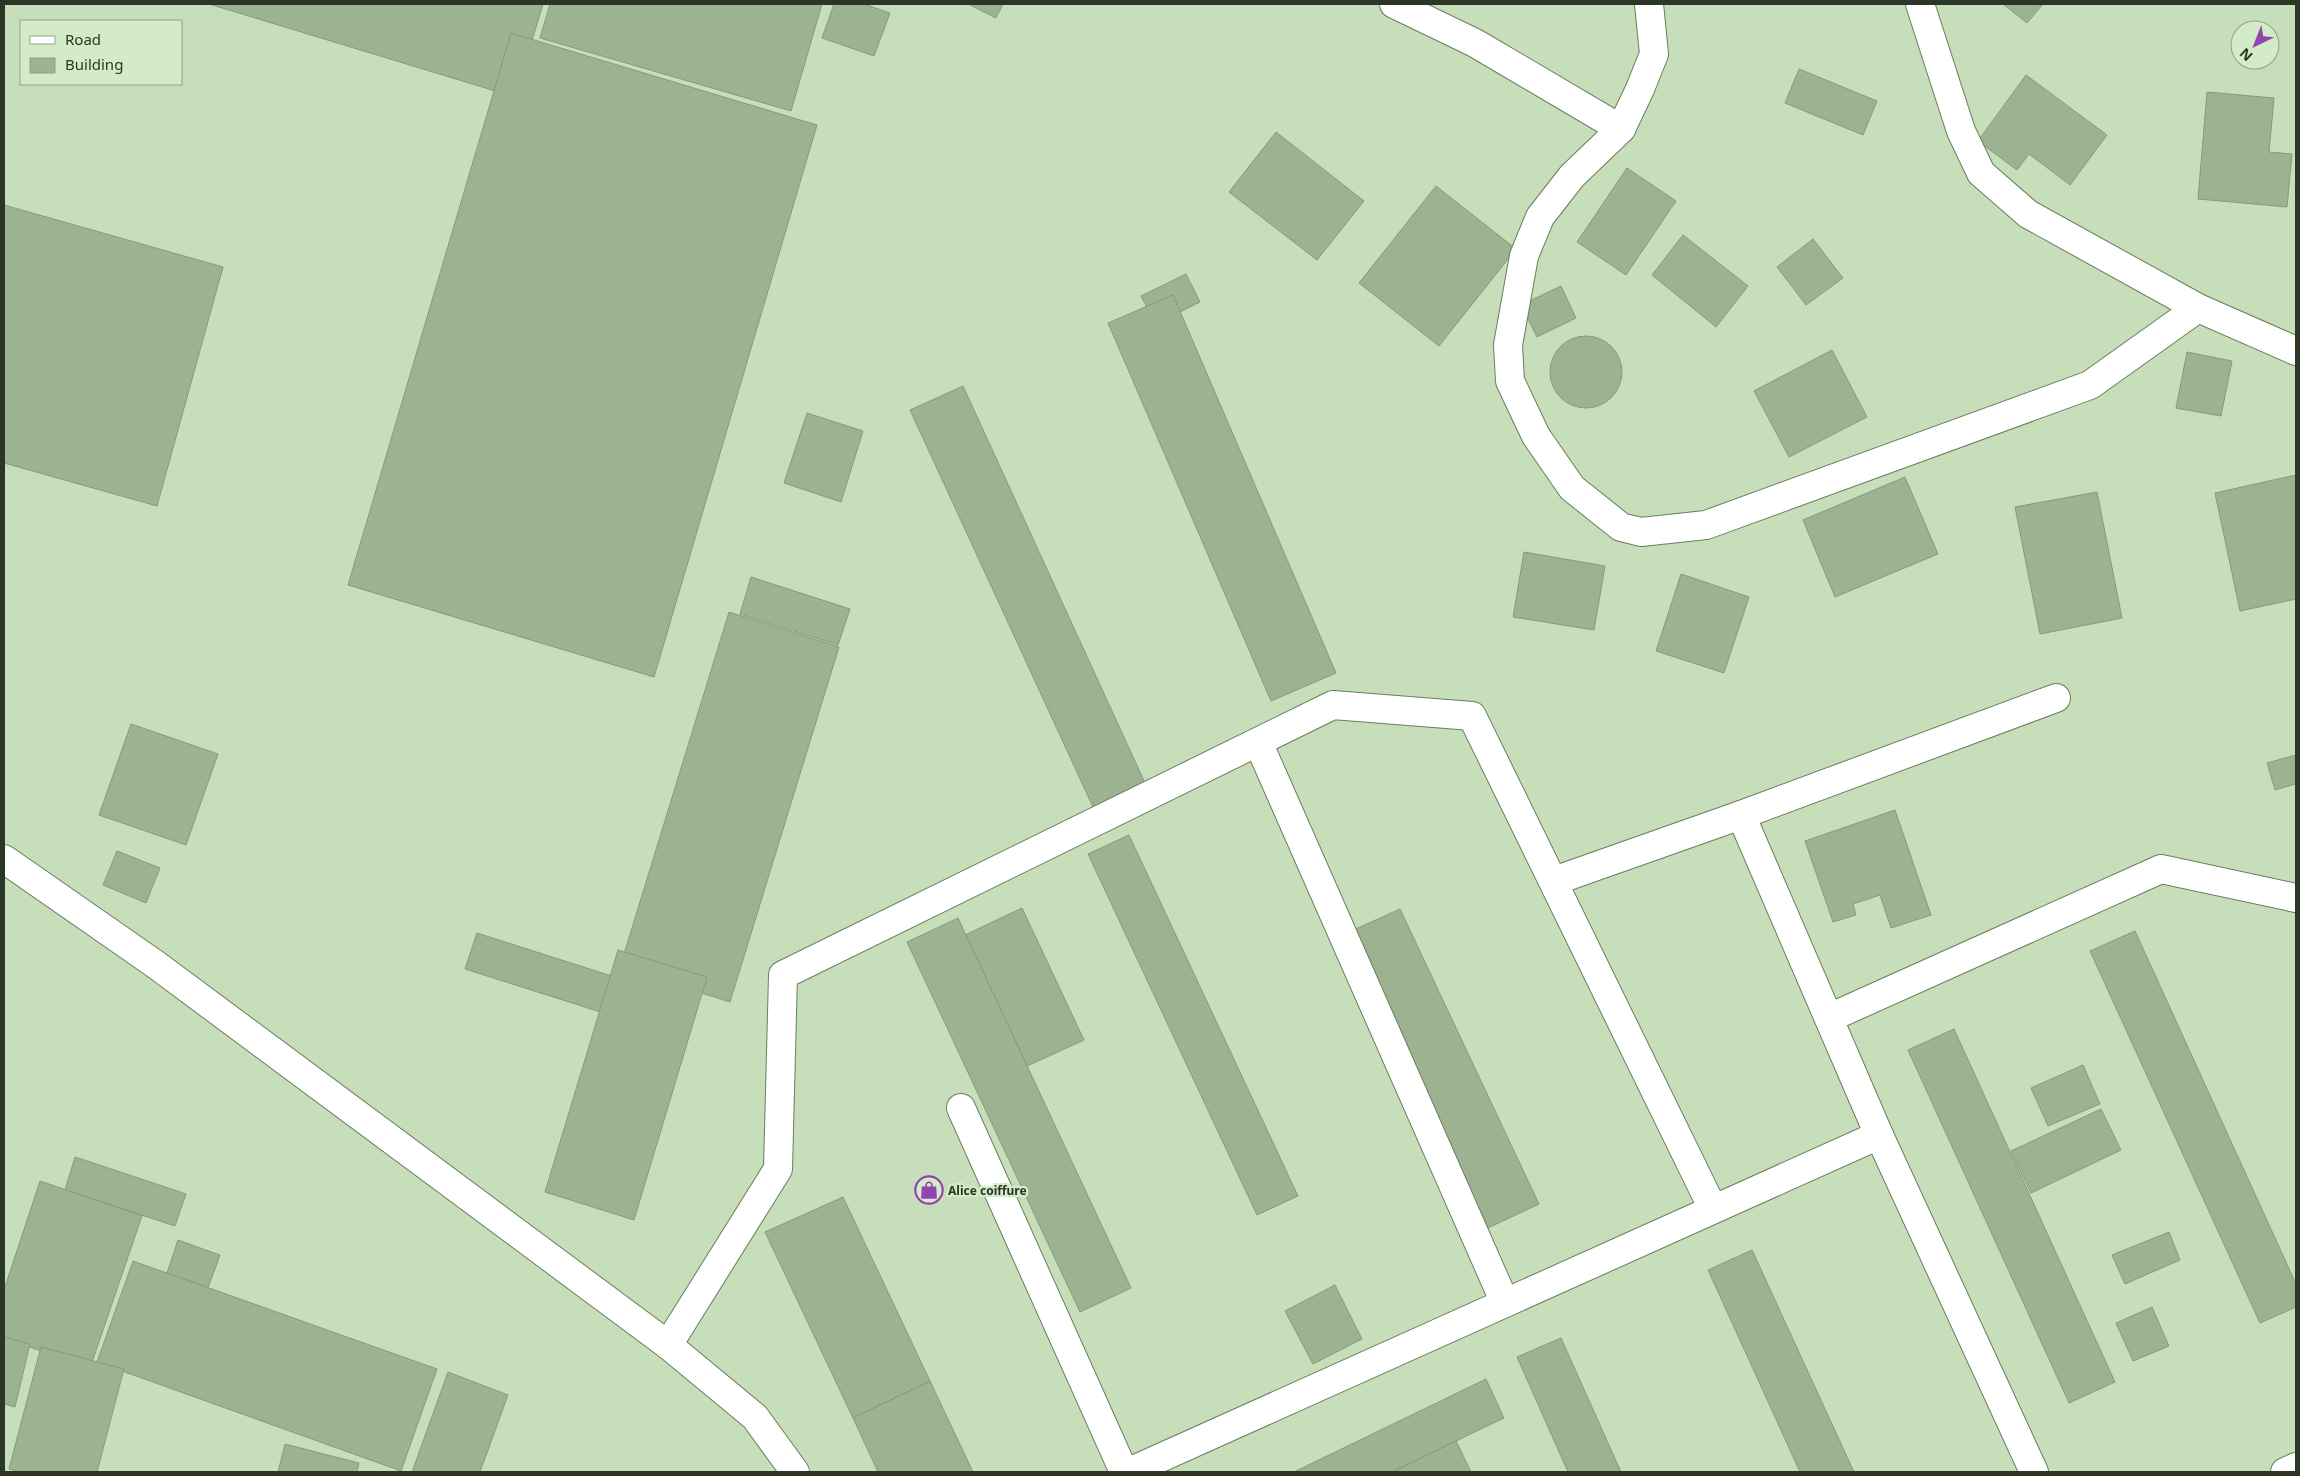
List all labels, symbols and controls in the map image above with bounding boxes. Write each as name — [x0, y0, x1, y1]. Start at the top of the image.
legend — [20, 20, 182, 85]
north arrow — [2230, 20, 2280, 70]
text: Road — [65, 29, 101, 49]
text: N — [2235, 44, 2256, 66]
text: Building — [65, 54, 123, 74]
shop icon: Alice coiffure — [914, 1175, 944, 1205]
place label: Alice coiffure — [948, 1182, 1027, 1199]

